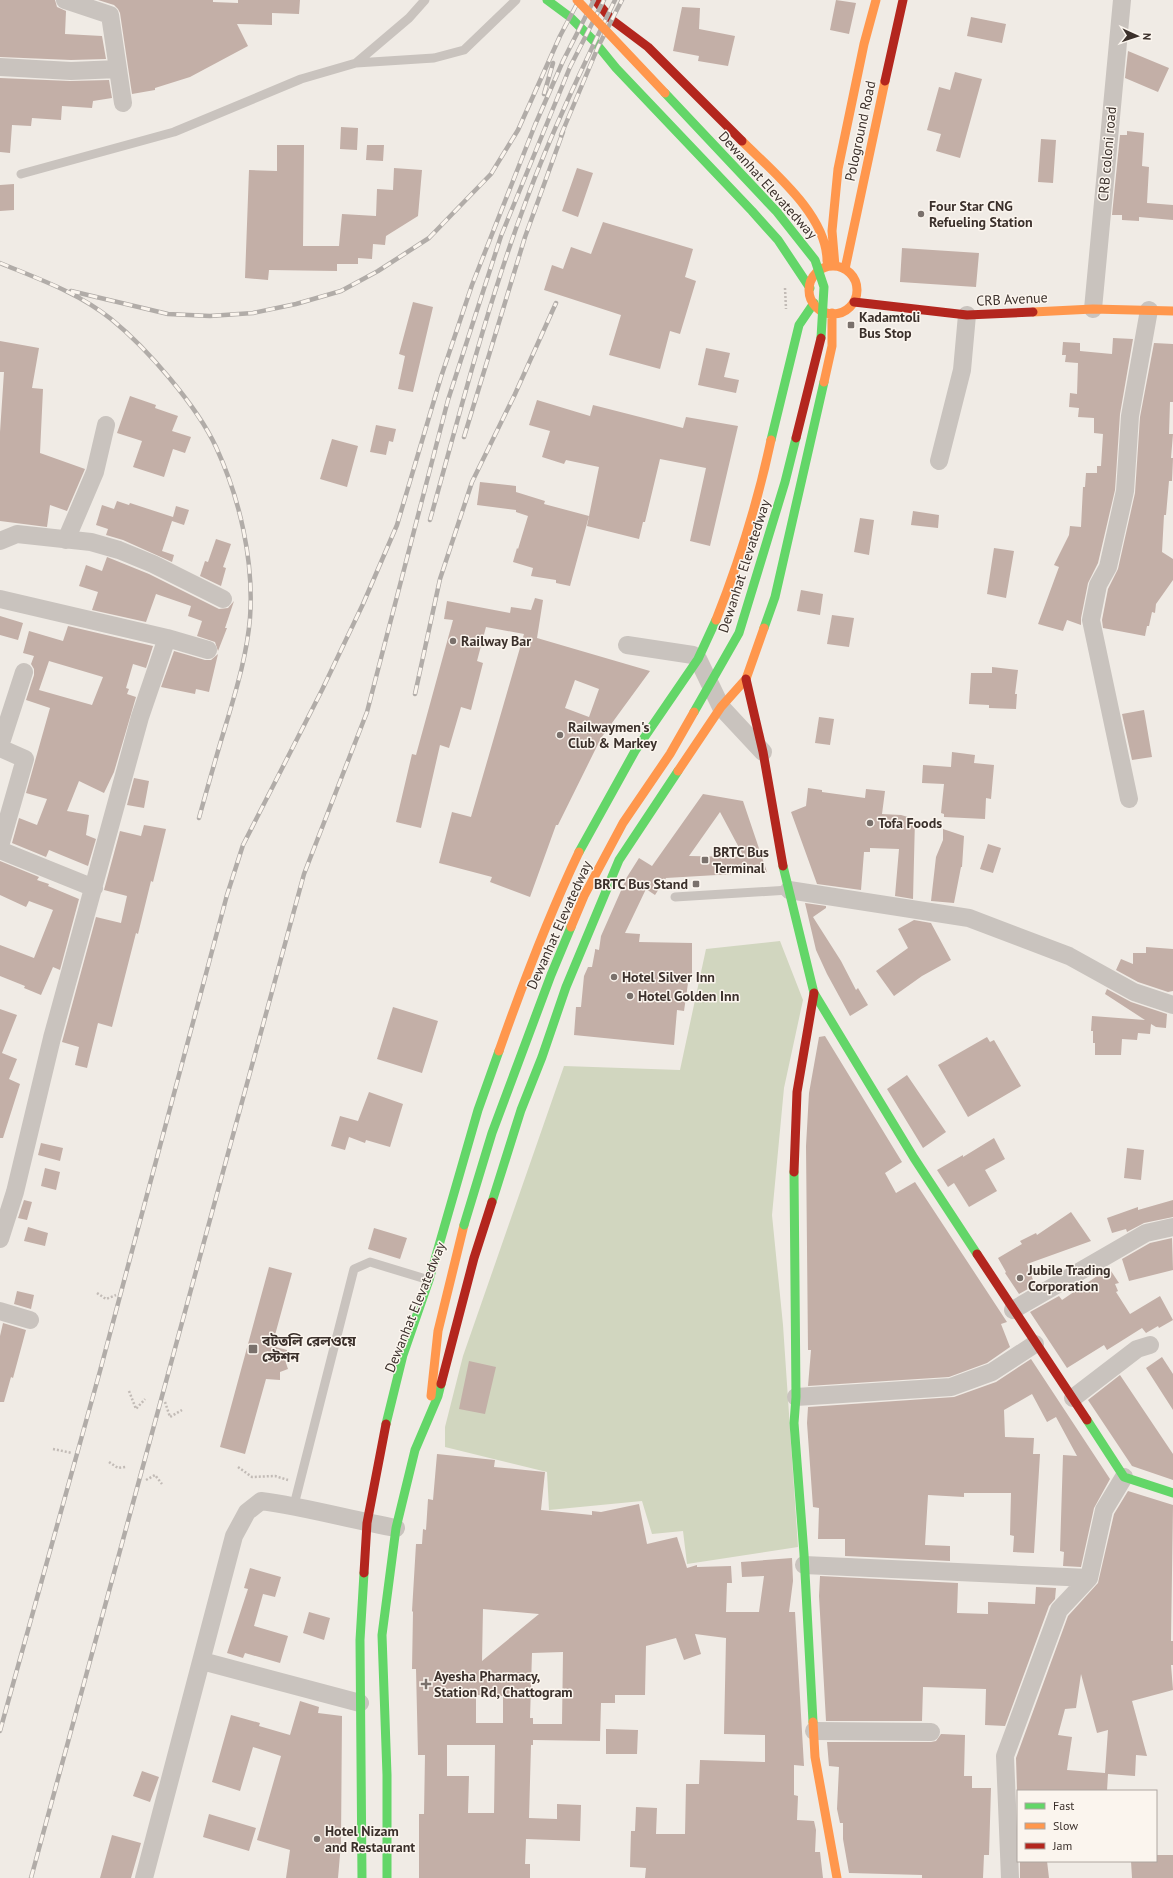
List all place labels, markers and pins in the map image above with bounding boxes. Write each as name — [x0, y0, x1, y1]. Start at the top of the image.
place label: Four Star CNG Refueling Station — [929, 197, 1033, 231]
marker: Four Star CNG Refueling Station — [916, 209, 926, 219]
place label: Kadamtoli Bus Stop — [859, 308, 921, 342]
marker: Kadamtoli Bus Stop — [846, 320, 856, 330]
place label: Railway Bar — [461, 632, 531, 650]
marker: Railway Bar — [448, 636, 458, 646]
place label: Railwaymen's Club & Markey — [568, 718, 657, 752]
marker: Railwaymen's Club & Markey — [555, 730, 565, 740]
place label: Tofa Foods — [878, 814, 942, 832]
marker: Tofa Foods — [865, 818, 875, 828]
place label: BRTC Bus Terminal — [713, 843, 769, 877]
marker: BRTC Bus Terminal — [700, 855, 710, 865]
place label: BRTC Bus Stand — [594, 875, 688, 893]
marker: BRTC Bus Stand — [691, 879, 701, 889]
place label: Hotel Silver Inn — [622, 968, 715, 986]
marker: Hotel Silver Inn — [609, 972, 619, 982]
place label: Hotel Golden Inn — [638, 987, 739, 1005]
marker: Hotel Golden Inn — [625, 991, 635, 1001]
place label: Jubile Trading Corporation — [1027, 1261, 1111, 1295]
marker: Jubile Trading Corporation — [1015, 1273, 1025, 1283]
place label: বটতলি রেলওয়ে স্টেশন — [261, 1332, 356, 1366]
marker: বটতলি রেলওয়ে স্টেশন — [247, 1343, 259, 1355]
place label: Ayesha Pharmacy, Station Rd, Chattogram — [434, 1667, 573, 1701]
marker: Ayesha Pharmacy, Station Rd, Chattogram — [421, 1679, 431, 1689]
place label: Hotel Nizam and Restaurant — [325, 1822, 415, 1856]
marker: Hotel Nizam and Restaurant — [312, 1834, 322, 1844]

